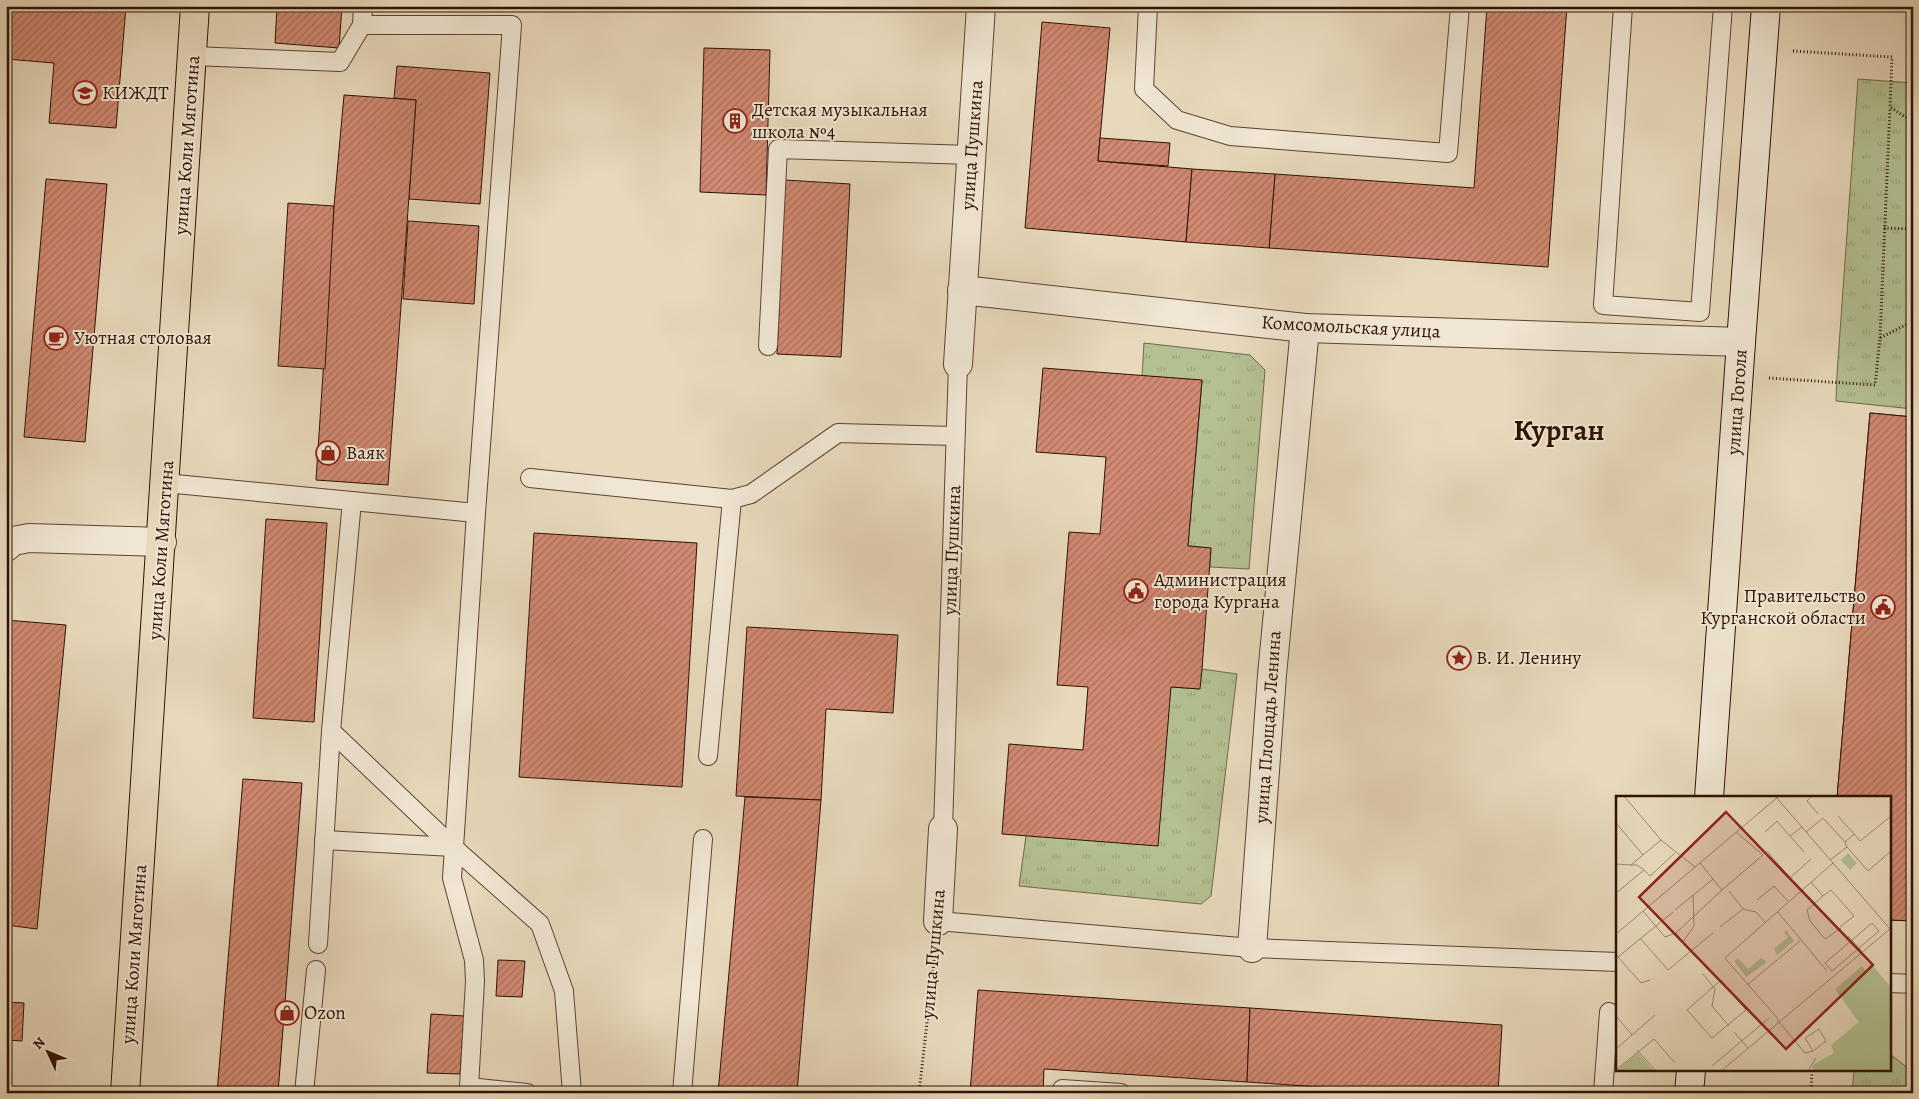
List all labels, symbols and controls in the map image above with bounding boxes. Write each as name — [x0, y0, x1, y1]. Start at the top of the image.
street label: улица Коли Мяготина — [168, 54, 206, 237]
street label: улица Пушкина — [954, 79, 990, 212]
school or university icon: КИЖДТ — [72, 80, 98, 106]
place label: КИЖДТ — [102, 80, 169, 106]
place label: Детская музыкальная школа №4 — [752, 97, 928, 145]
building icon: Детская музыкальная школа №4 — [722, 108, 748, 134]
street label: Комсомольская улица — [1261, 309, 1442, 345]
cafe icon: Уютная столовая — [43, 325, 69, 351]
place label: Уютная столовая — [74, 325, 212, 351]
street label: улица Гоголя — [1720, 348, 1754, 457]
district label: Курган — [1513, 411, 1605, 450]
shop icon: Ваяк — [315, 440, 341, 466]
place label: Ваяк — [346, 440, 385, 466]
street label: улица Коли Мяготина — [142, 459, 180, 642]
street label: улица Пушкина — [937, 484, 967, 616]
place label: Администрация города Кургана — [1153, 567, 1287, 615]
public building icon: Администрация города Кургана — [1123, 578, 1149, 604]
place label: Правительство Курганской области — [1700, 583, 1866, 631]
public building icon: Правительство Курганской области — [1870, 594, 1896, 620]
street label: улица Площадь Ленина — [1248, 629, 1288, 825]
place icon: В. И. Ленину — [1446, 645, 1472, 671]
place label: В. И. Ленину — [1476, 645, 1582, 671]
inset map — [1616, 796, 1892, 1072]
street label: улица Коли Мяготина — [115, 863, 153, 1046]
street label: улица Пушкина — [914, 888, 952, 1021]
shop icon: Ozon — [274, 1000, 300, 1026]
place label: Ozon — [304, 1000, 346, 1026]
north arrow — [22, 1026, 72, 1076]
text: N — [29, 1033, 49, 1054]

